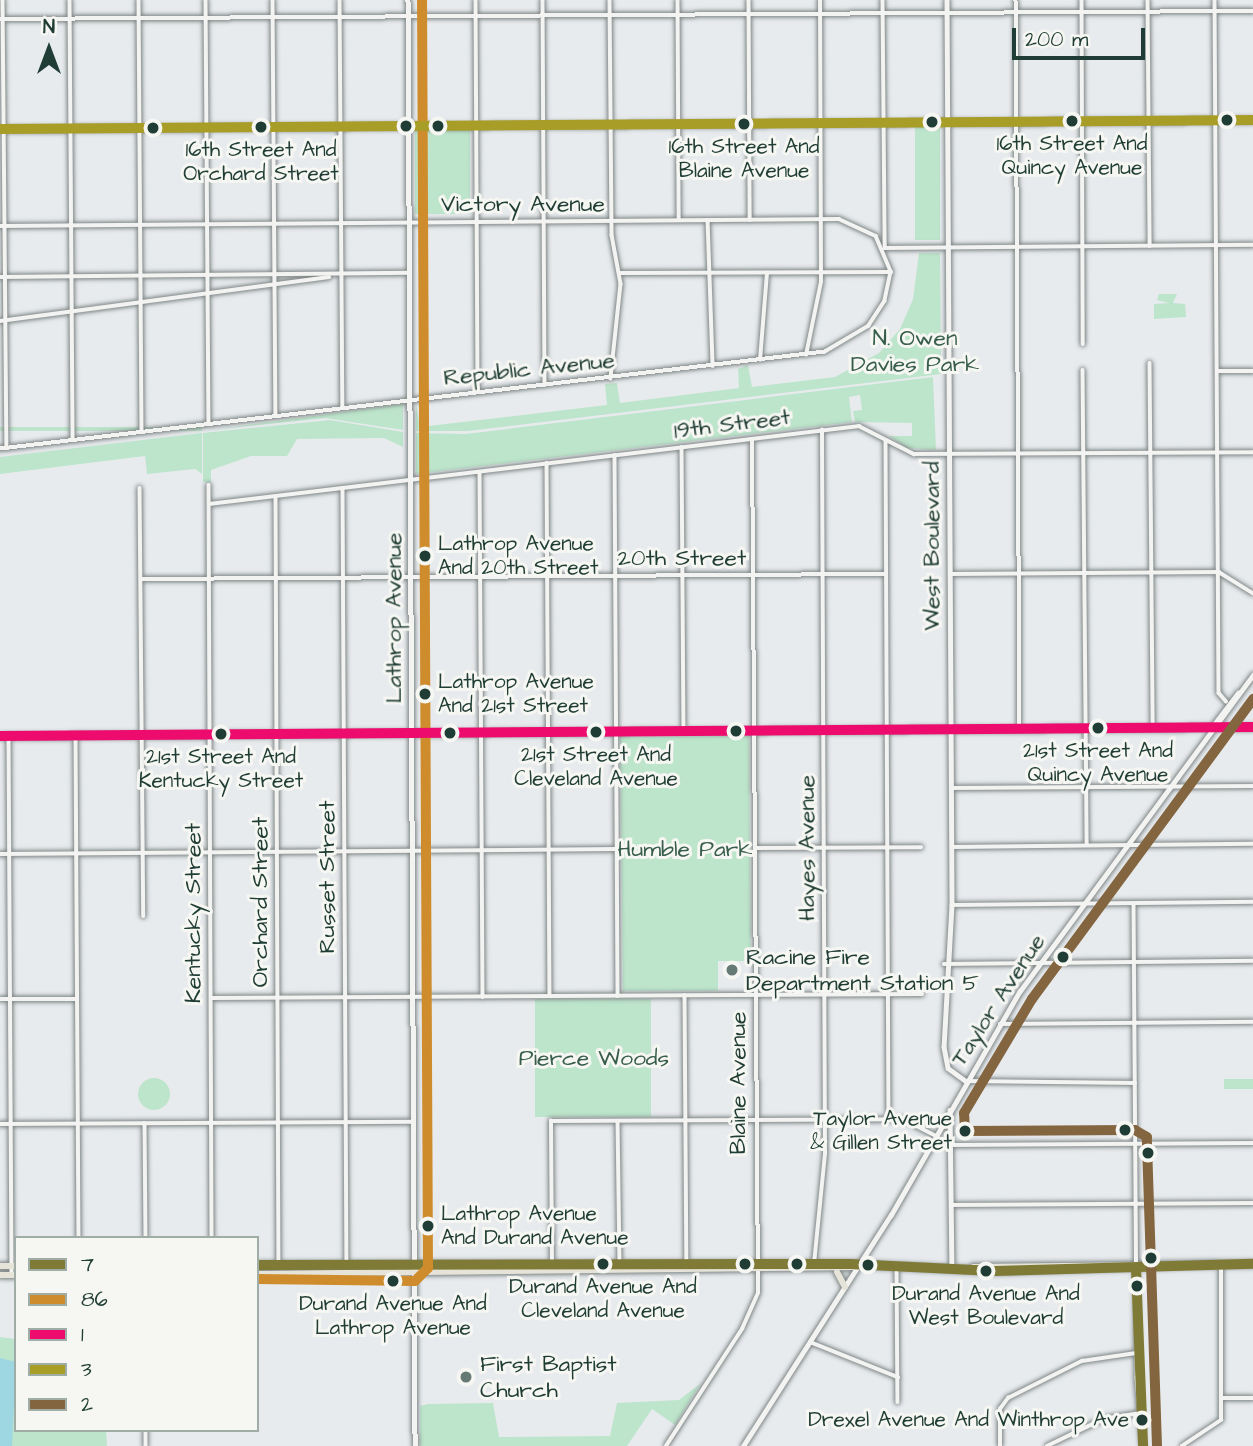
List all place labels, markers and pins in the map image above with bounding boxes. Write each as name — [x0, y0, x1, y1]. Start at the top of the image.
unlabelled marker — [1220, 113, 1234, 127]
marker: 16th Street And Quincy Avenue — [1065, 114, 1079, 128]
unlabelled marker — [925, 115, 939, 129]
marker: 16th Street And Blaine Avenue — [737, 117, 751, 131]
unlabelled marker — [399, 119, 413, 133]
unlabelled marker — [431, 119, 445, 133]
marker: 16th Street And Orchard Street — [254, 120, 268, 134]
unlabelled marker — [146, 121, 160, 135]
place label: 16th Street And Quincy Avenue — [996, 131, 1148, 181]
place label: 16th Street And Blaine Avenue — [668, 134, 820, 184]
place label: 16th Street And Orchard Street — [183, 137, 339, 187]
place label: Lathrop Avenue And 20th Street — [438, 531, 598, 581]
marker: Lathrop Avenue And 20th Street — [418, 549, 432, 563]
place label: Lathrop Avenue And 21st Street — [438, 669, 594, 719]
marker: Lathrop Avenue And 21st Street — [418, 687, 432, 701]
marker: 21st Street And Quincy Avenue — [1091, 721, 1105, 735]
unlabelled marker — [729, 724, 743, 738]
marker: 21st Street And Cleveland Avenue — [589, 725, 603, 739]
unlabelled marker — [443, 726, 457, 740]
marker: 21st Street And Kentucky Street — [214, 727, 228, 741]
place label: 21st Street And Quincy Avenue — [1023, 738, 1173, 788]
place label: 21st Street And Cleveland Avenue — [514, 742, 678, 792]
place label: 21st Street And Kentucky Street — [139, 744, 303, 794]
place label: Racine Fire Department Station 5 — [746, 943, 979, 997]
unlabelled marker — [1056, 950, 1070, 964]
marker: Racine Fire Department Station 5 — [724, 962, 740, 978]
place label: Taylor Avenue & Gillen Street — [810, 1106, 952, 1156]
unlabelled marker — [1118, 1123, 1132, 1137]
marker: Taylor Avenue & Gillen Street — [958, 1124, 972, 1138]
unlabelled marker — [1141, 1146, 1155, 1160]
place label: Lathrop Avenue And Durand Avenue — [441, 1201, 629, 1251]
marker: Lathrop Avenue And Durand Avenue — [421, 1219, 435, 1233]
unlabelled marker — [1144, 1251, 1158, 1265]
marker: Durand Avenue And Cleveland Avenue — [596, 1257, 610, 1271]
unlabelled marker — [738, 1257, 752, 1271]
unlabelled marker — [790, 1257, 804, 1271]
unlabelled marker — [861, 1258, 875, 1272]
marker: Durand Avenue And West Boulevard — [979, 1264, 993, 1278]
marker: Durand Avenue And Lathrop Avenue — [386, 1274, 400, 1288]
place label: Durand Avenue And Cleveland Avenue — [509, 1274, 697, 1324]
unlabelled marker — [1130, 1279, 1144, 1293]
place label: Durand Avenue And West Boulevard — [892, 1281, 1080, 1331]
place label: Durand Avenue And Lathrop Avenue — [299, 1291, 487, 1341]
place label: First Baptist Church — [480, 1350, 617, 1404]
marker: First Baptist Church — [458, 1369, 474, 1385]
place label: Drexel Avenue And Winthrop Ave — [808, 1407, 1129, 1433]
marker: Drexel Avenue And Winthrop Ave — [1135, 1413, 1149, 1427]

